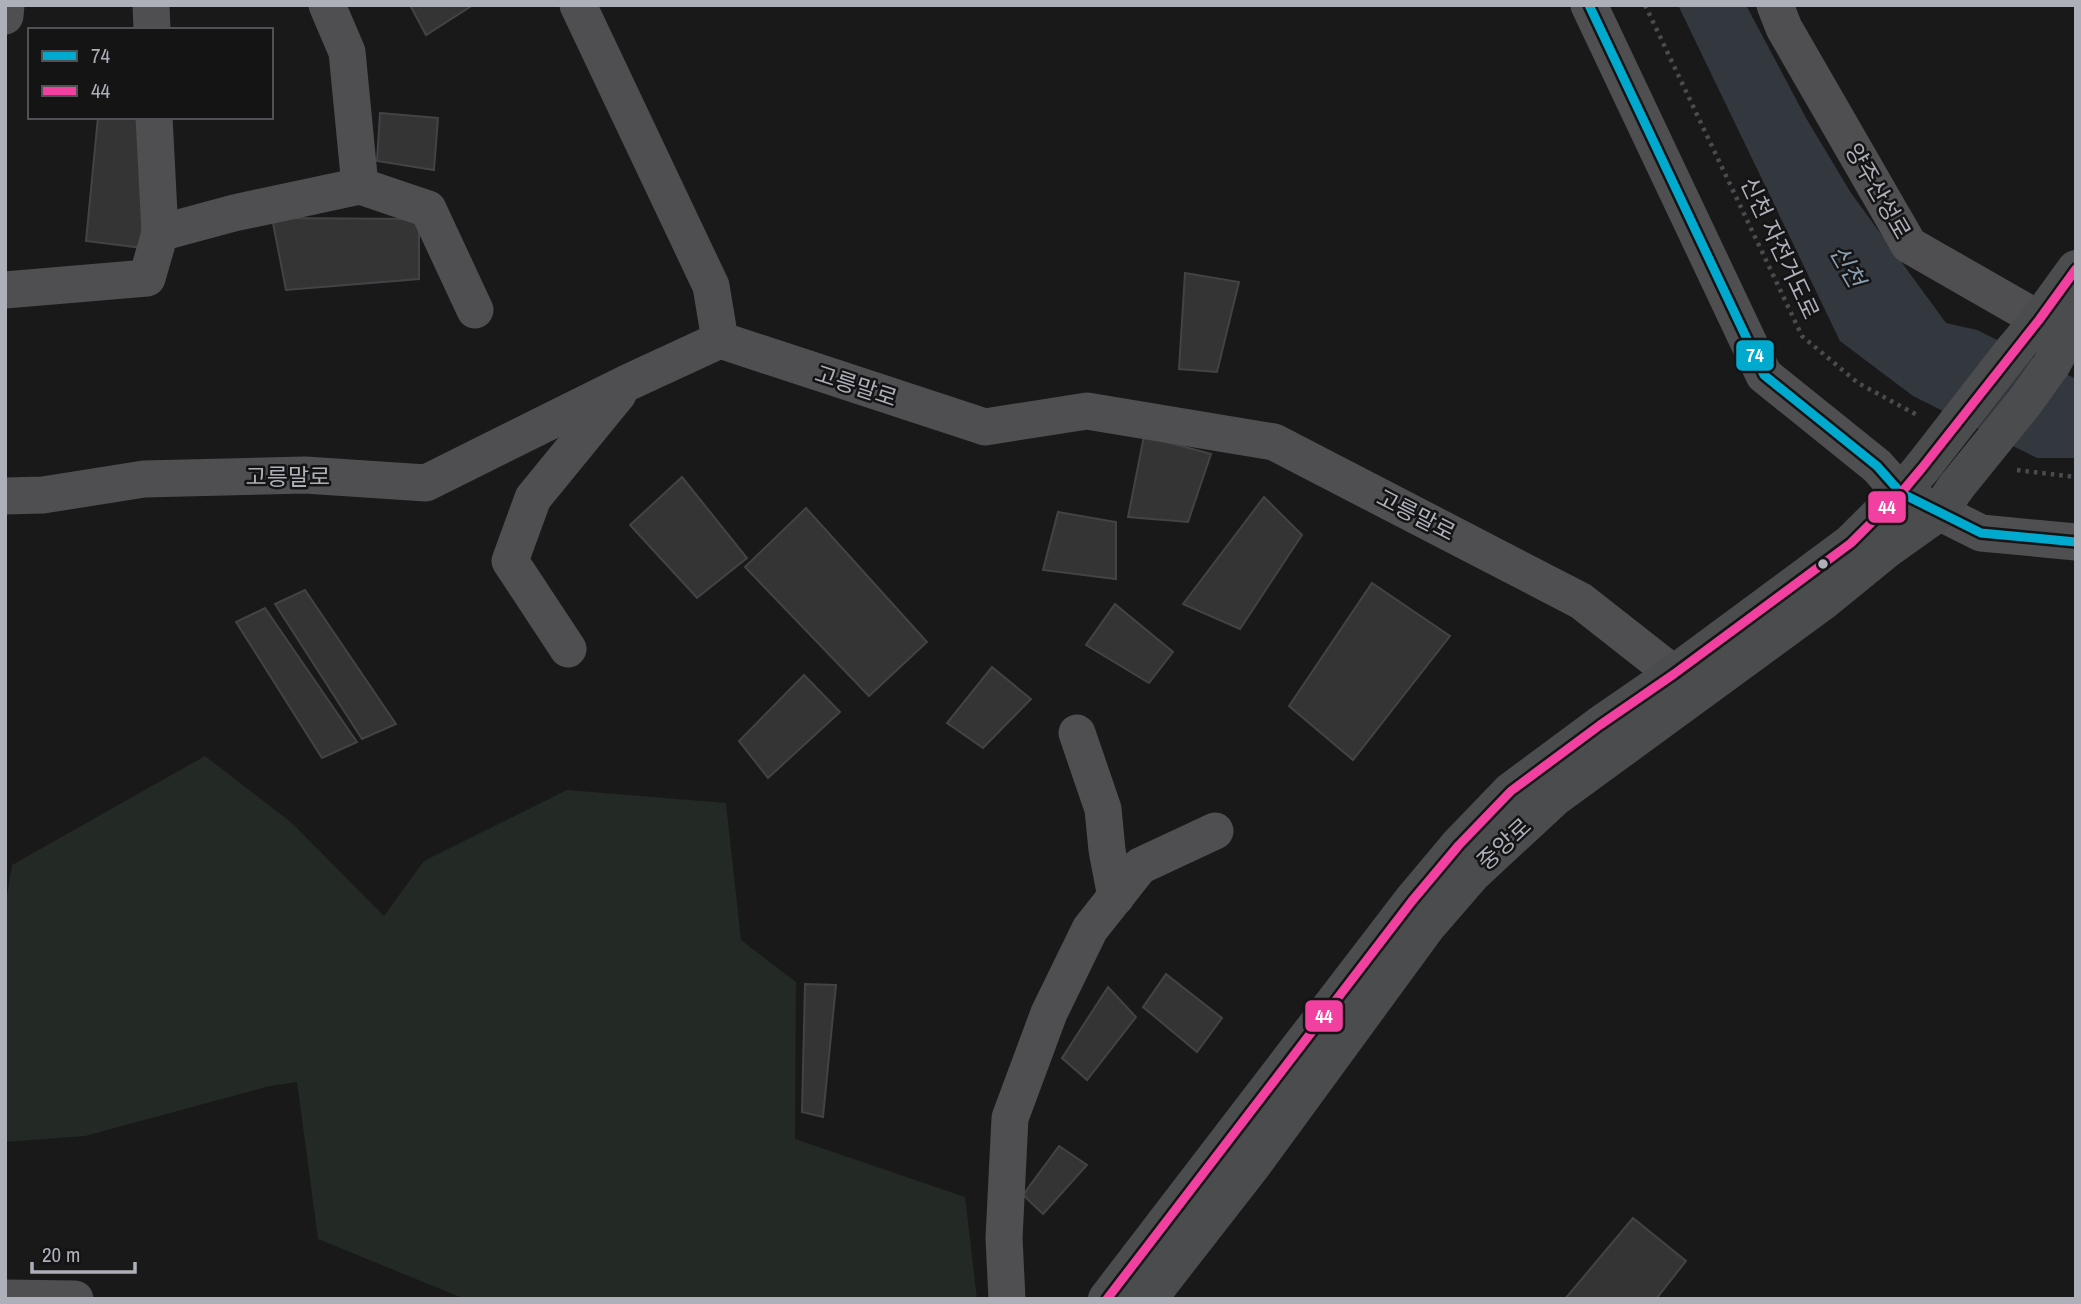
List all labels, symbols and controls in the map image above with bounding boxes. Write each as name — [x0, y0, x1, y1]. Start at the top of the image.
legend — [28, 28, 273, 119]
text: 74 — [91, 41, 111, 70]
text: 44 — [91, 76, 111, 105]
street label: 양주산성로 — [1839, 137, 1918, 244]
street label: 신천 자전거도로 — [1734, 172, 1827, 324]
water label: 신천 — [1823, 238, 1874, 295]
line badge: 74 — [1735, 339, 1775, 372]
text: 74 — [1746, 342, 1764, 368]
street label: 고릉말로 — [811, 358, 901, 413]
street label: 고릉말로 — [246, 461, 330, 492]
street label: 고릉말로 — [1371, 482, 1461, 548]
line badge: 44 — [1867, 490, 1907, 524]
text: 44 — [1878, 494, 1896, 520]
unlabelled marker — [1816, 557, 1830, 571]
street label: 중앙로 — [1470, 811, 1537, 877]
line badge: 44 — [1304, 999, 1344, 1033]
text: 44 — [1315, 1003, 1333, 1029]
scale bar — [32, 1230, 135, 1274]
text: 20 m — [42, 1240, 80, 1269]

